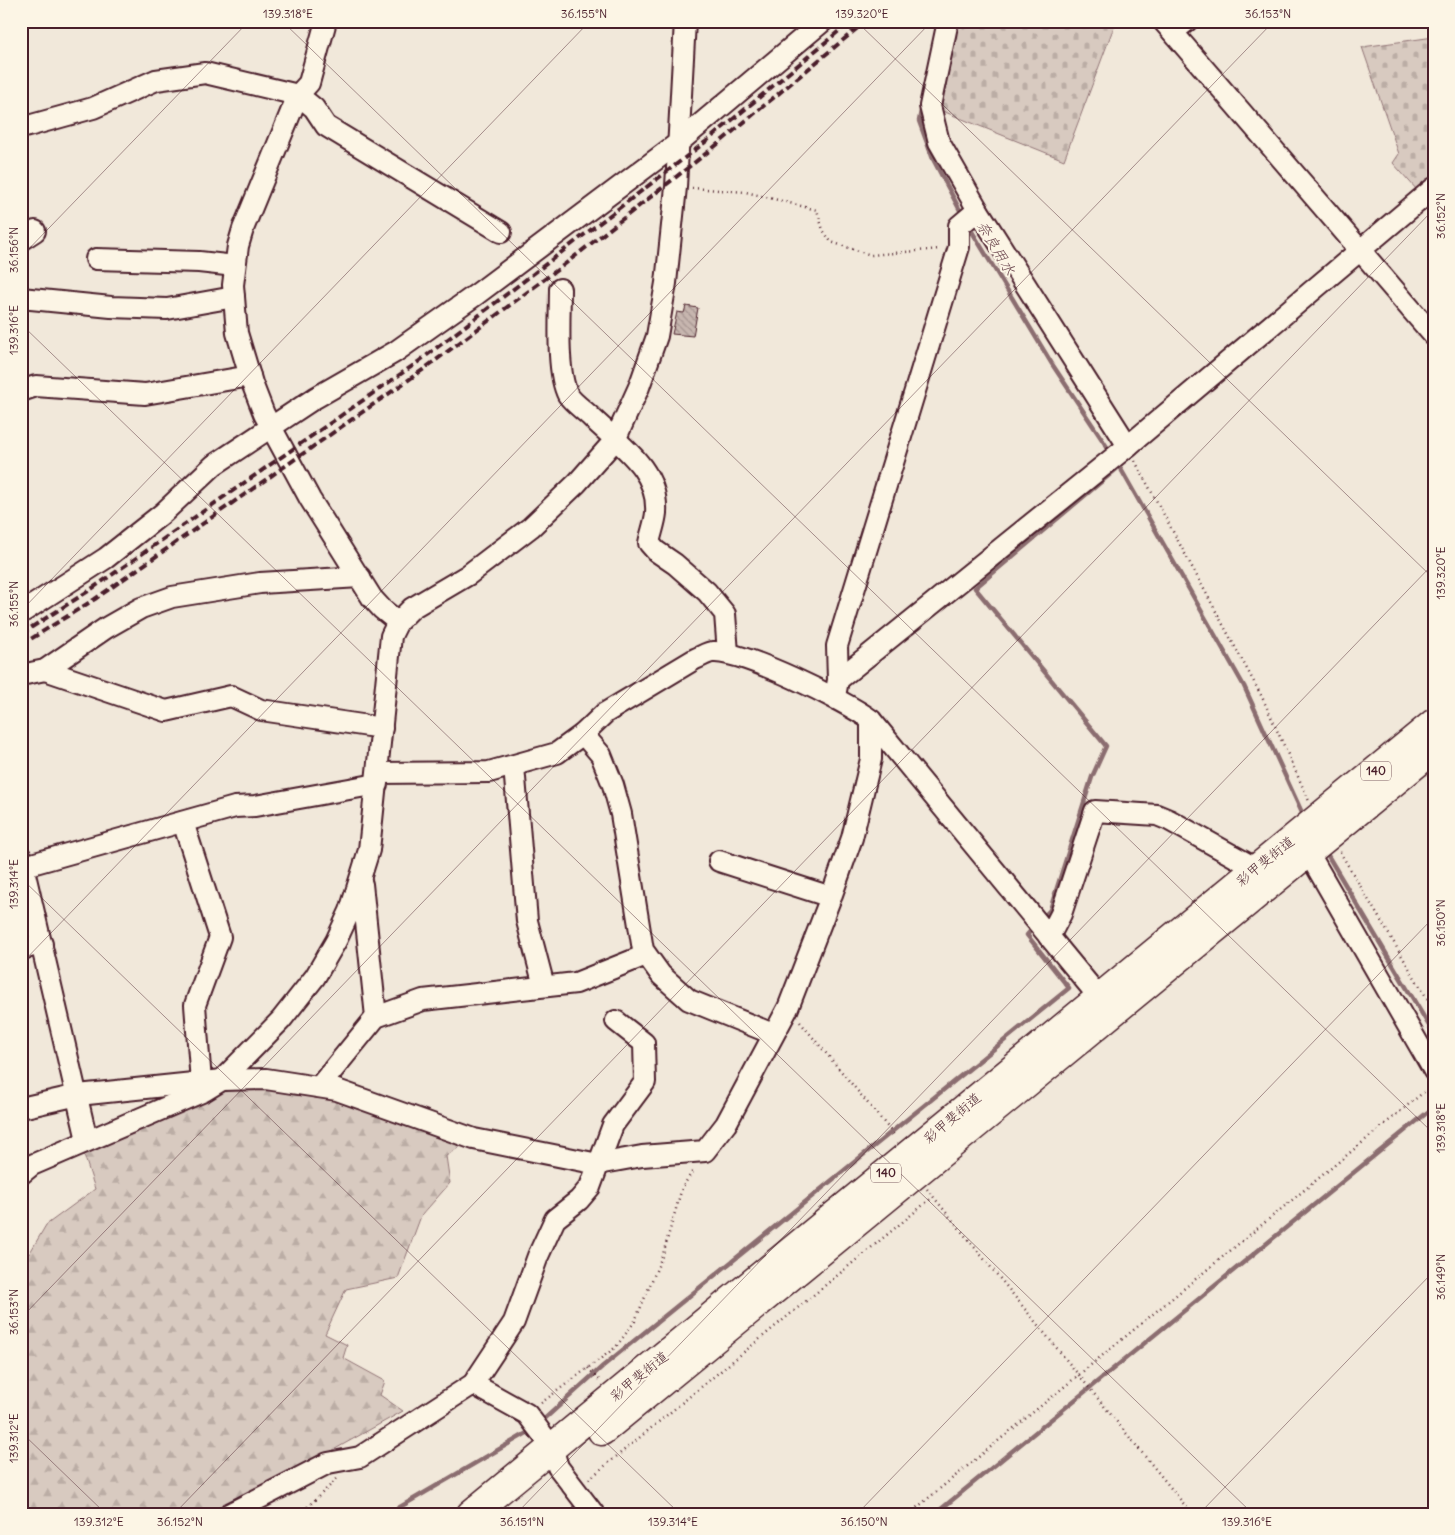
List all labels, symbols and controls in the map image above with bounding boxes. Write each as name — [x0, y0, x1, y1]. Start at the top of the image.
text: 139.318°E — [263, 6, 313, 21]
text: 36.155°N — [561, 6, 607, 21]
text: 139.320°E — [835, 6, 889, 21]
text: 36.153°N — [1245, 6, 1291, 21]
text: 36.152°N — [1433, 193, 1448, 239]
water label: 奈良用水 — [973, 217, 1020, 278]
text: 36.156°N — [6, 227, 21, 273]
text: 139.316°E — [6, 305, 21, 355]
text: 139.320°E — [1433, 546, 1448, 600]
text: 36.155°N — [6, 581, 21, 627]
road number: 140 — [1361, 761, 1391, 780]
street label: 彩甲斐街道 — [1232, 832, 1298, 890]
text: 139.314°E — [6, 859, 21, 909]
text: 36.150°N — [1433, 899, 1448, 947]
street label: 彩甲斐街道 — [919, 1089, 985, 1147]
text: 139.318°E — [1433, 1103, 1448, 1153]
road number: 140 — [871, 1164, 901, 1182]
text: 36.149°N — [1433, 1254, 1448, 1300]
text: 36.153°N — [6, 1289, 21, 1335]
street label: 彩甲斐街道 — [606, 1347, 672, 1405]
text: 139.312°E — [6, 1413, 21, 1463]
text: 139.312°E — [74, 1514, 124, 1529]
text: 36.152°N — [157, 1514, 203, 1529]
text: 36.151°N — [500, 1514, 544, 1529]
text: 139.314°E — [648, 1514, 698, 1529]
text: 36.150°N — [840, 1514, 888, 1529]
text: 139.316°E — [1222, 1514, 1272, 1529]

